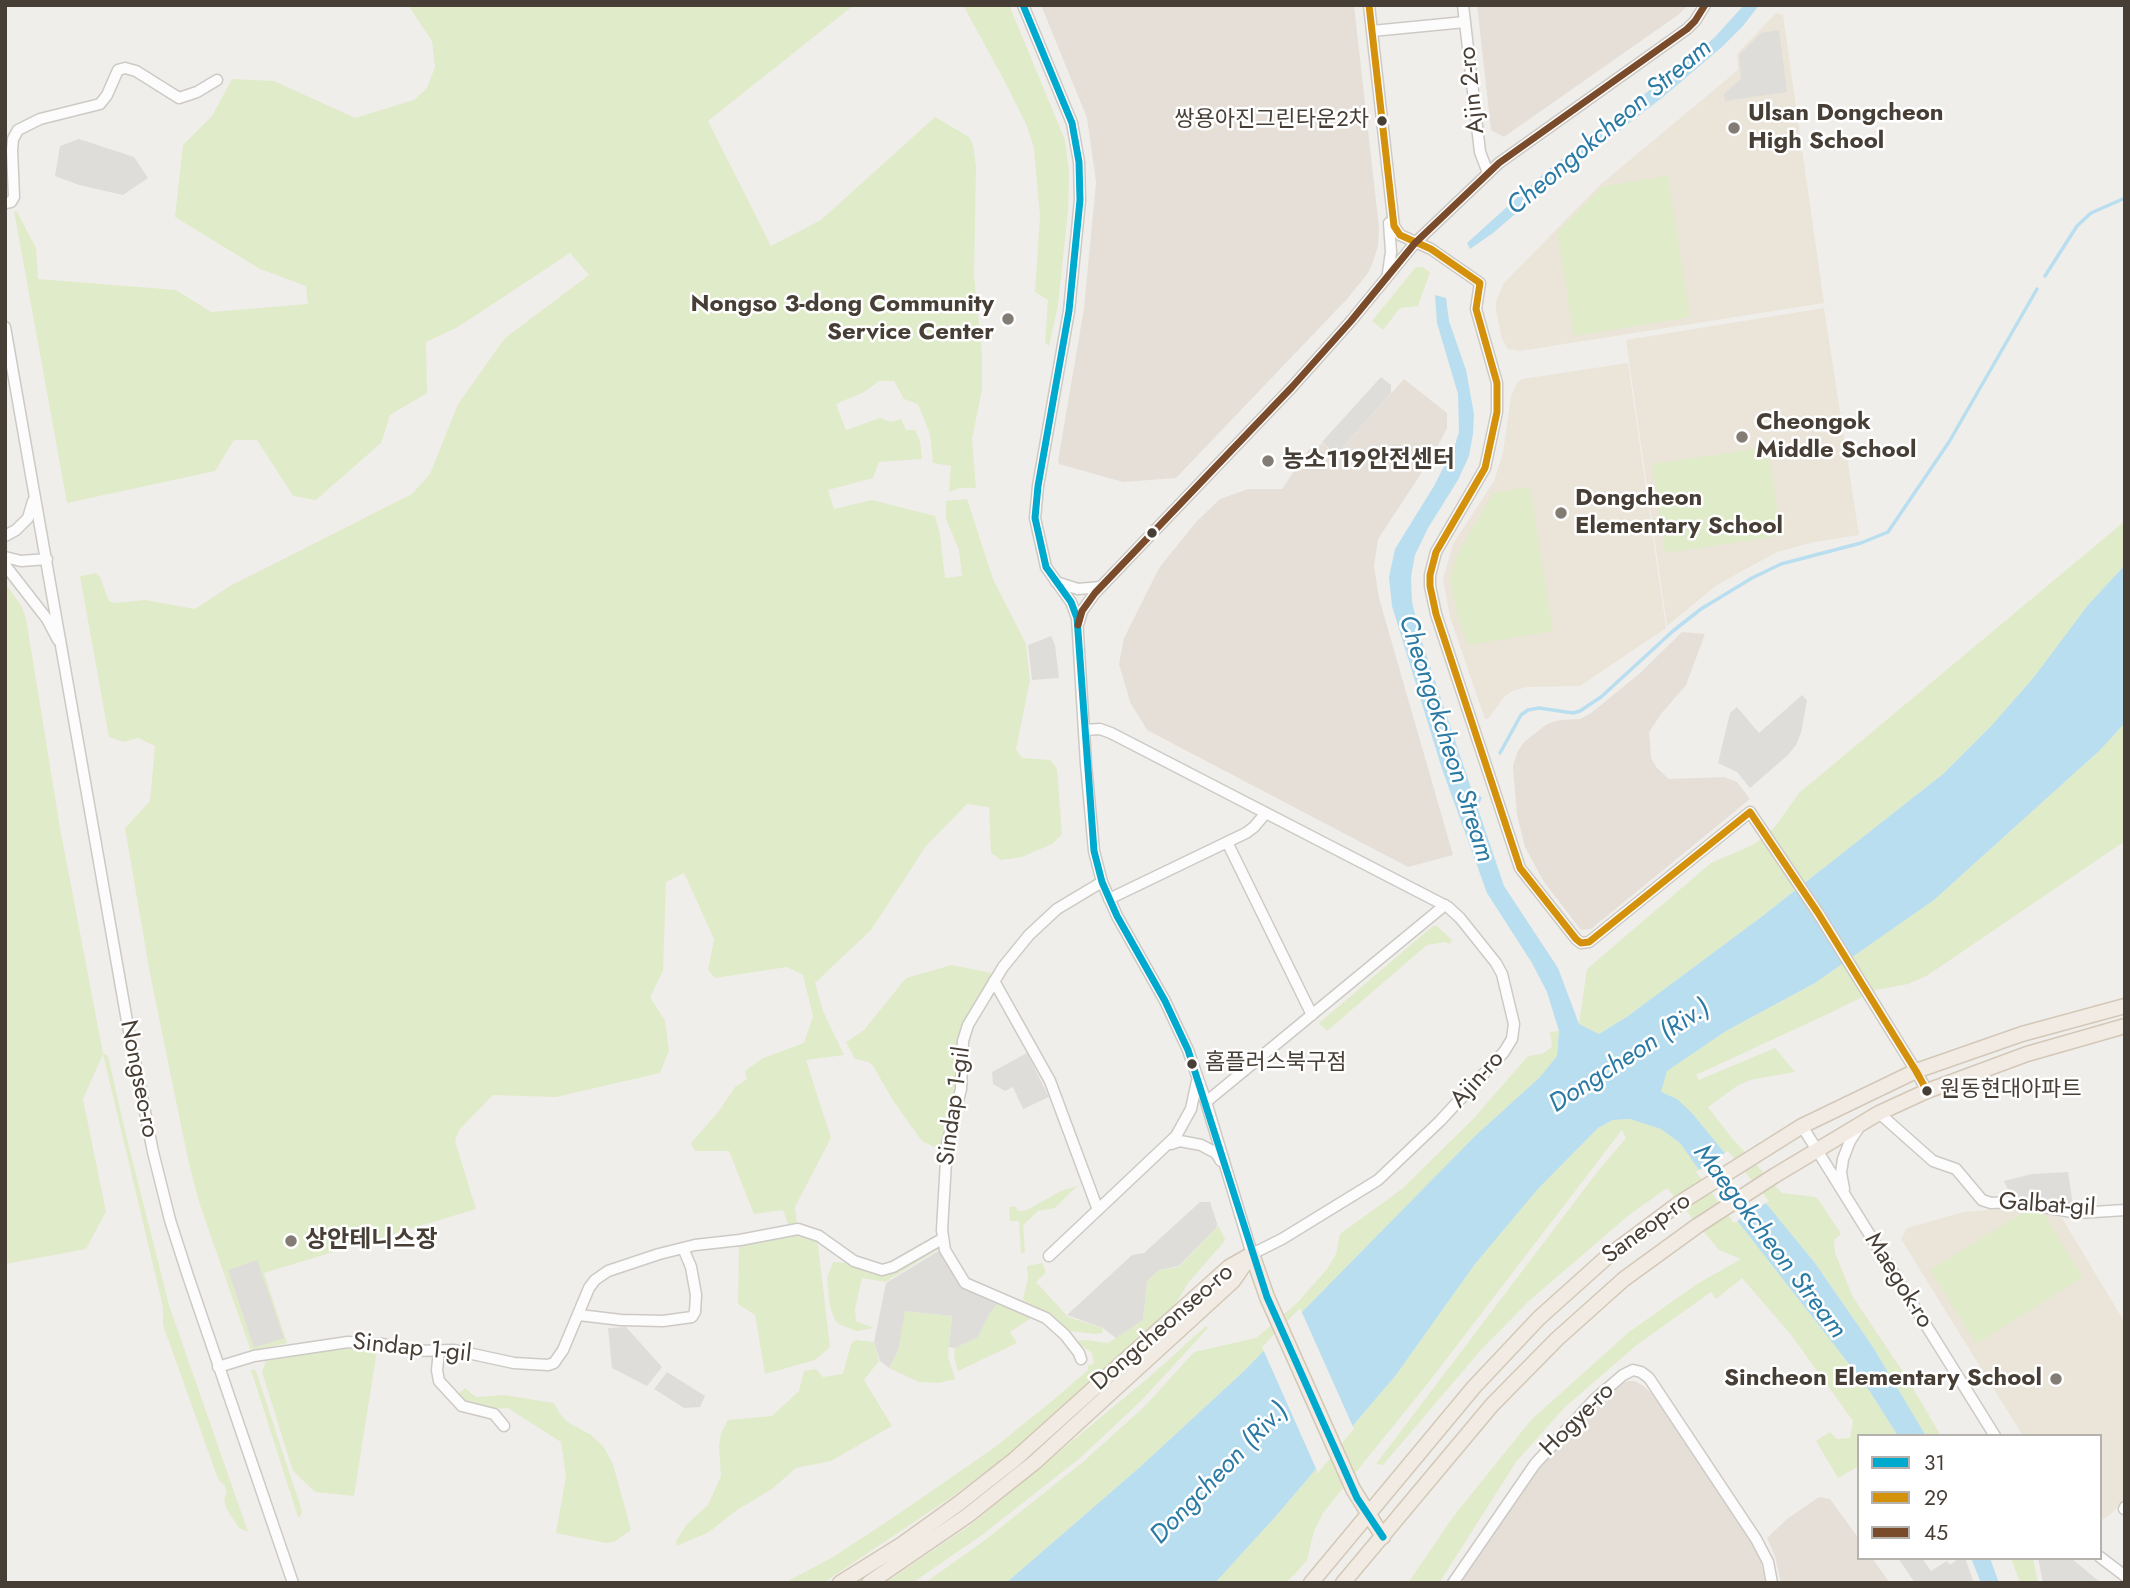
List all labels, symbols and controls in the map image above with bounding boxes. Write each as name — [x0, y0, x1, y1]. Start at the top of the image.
water label: Cheongokcheon Stream — [1501, 33, 1719, 223]
street label: Ajin 2-ro — [1454, 45, 1492, 135]
place label: Ulsan Dongcheon High School — [1748, 100, 1944, 156]
place label: 쌍용아진그린타운2차 — [1174, 108, 1369, 134]
marker: 쌍용아진그린타운2차 — [1375, 114, 1389, 128]
marker: Ulsan Dongcheon High School — [1726, 120, 1742, 136]
place label: Nongso 3-dong Community Service Center — [690, 291, 994, 347]
marker: Nongso 3-dong Community Service Center — [1000, 311, 1016, 327]
place label: Cheongok Middle School — [1756, 409, 1916, 465]
marker: Cheongok Middle School — [1734, 429, 1750, 445]
place label: 농소119안전센터 — [1282, 447, 1455, 475]
marker: 농소119안전센터 — [1260, 453, 1276, 469]
place label: Dongcheon Elementary School — [1575, 485, 1783, 541]
marker: Dongcheon Elementary School — [1553, 505, 1569, 521]
unlabelled marker — [1145, 526, 1159, 540]
water label: Cheongokcheon Stream — [1390, 612, 1500, 866]
water label: Dongcheon (Riv.) — [1544, 994, 1716, 1120]
street label: Nongseo-ro — [112, 1018, 164, 1140]
street label: Sindap 1-gil — [932, 1045, 978, 1167]
street label: Ajin-ro — [1445, 1046, 1511, 1114]
place label: 홈플러스북구점 — [1205, 1051, 1347, 1077]
marker: 홈플러스북구점 — [1185, 1057, 1199, 1071]
place label: 원동현대아파트 — [1940, 1078, 2082, 1104]
marker: 원동현대아파트 — [1920, 1084, 1934, 1098]
water label: Maegokcheon Stream — [1686, 1139, 1852, 1345]
street label: Saneop-ro — [1597, 1187, 1697, 1271]
street label: Galbat-gil — [1998, 1188, 2096, 1224]
place label: 상안테니스장 — [305, 1227, 437, 1255]
street label: Maegok-ro — [1858, 1228, 1938, 1334]
marker: 상안테니스장 — [283, 1233, 299, 1249]
street label: Dongcheonseo-ro — [1086, 1258, 1240, 1398]
street label: Sindap 1-gil — [351, 1328, 473, 1370]
place label: Sincheon Elementary School — [1724, 1365, 2042, 1393]
marker: Sincheon Elementary School — [2048, 1371, 2064, 1387]
street label: Hogye-ro — [1535, 1377, 1621, 1463]
water label: Dongcheon (Riv.) — [1144, 1397, 1296, 1551]
legend — [1857, 1434, 2102, 1560]
text: 31 — [1924, 1448, 1945, 1478]
text: 29 — [1924, 1483, 1948, 1513]
text: 45 — [1924, 1518, 1948, 1548]

